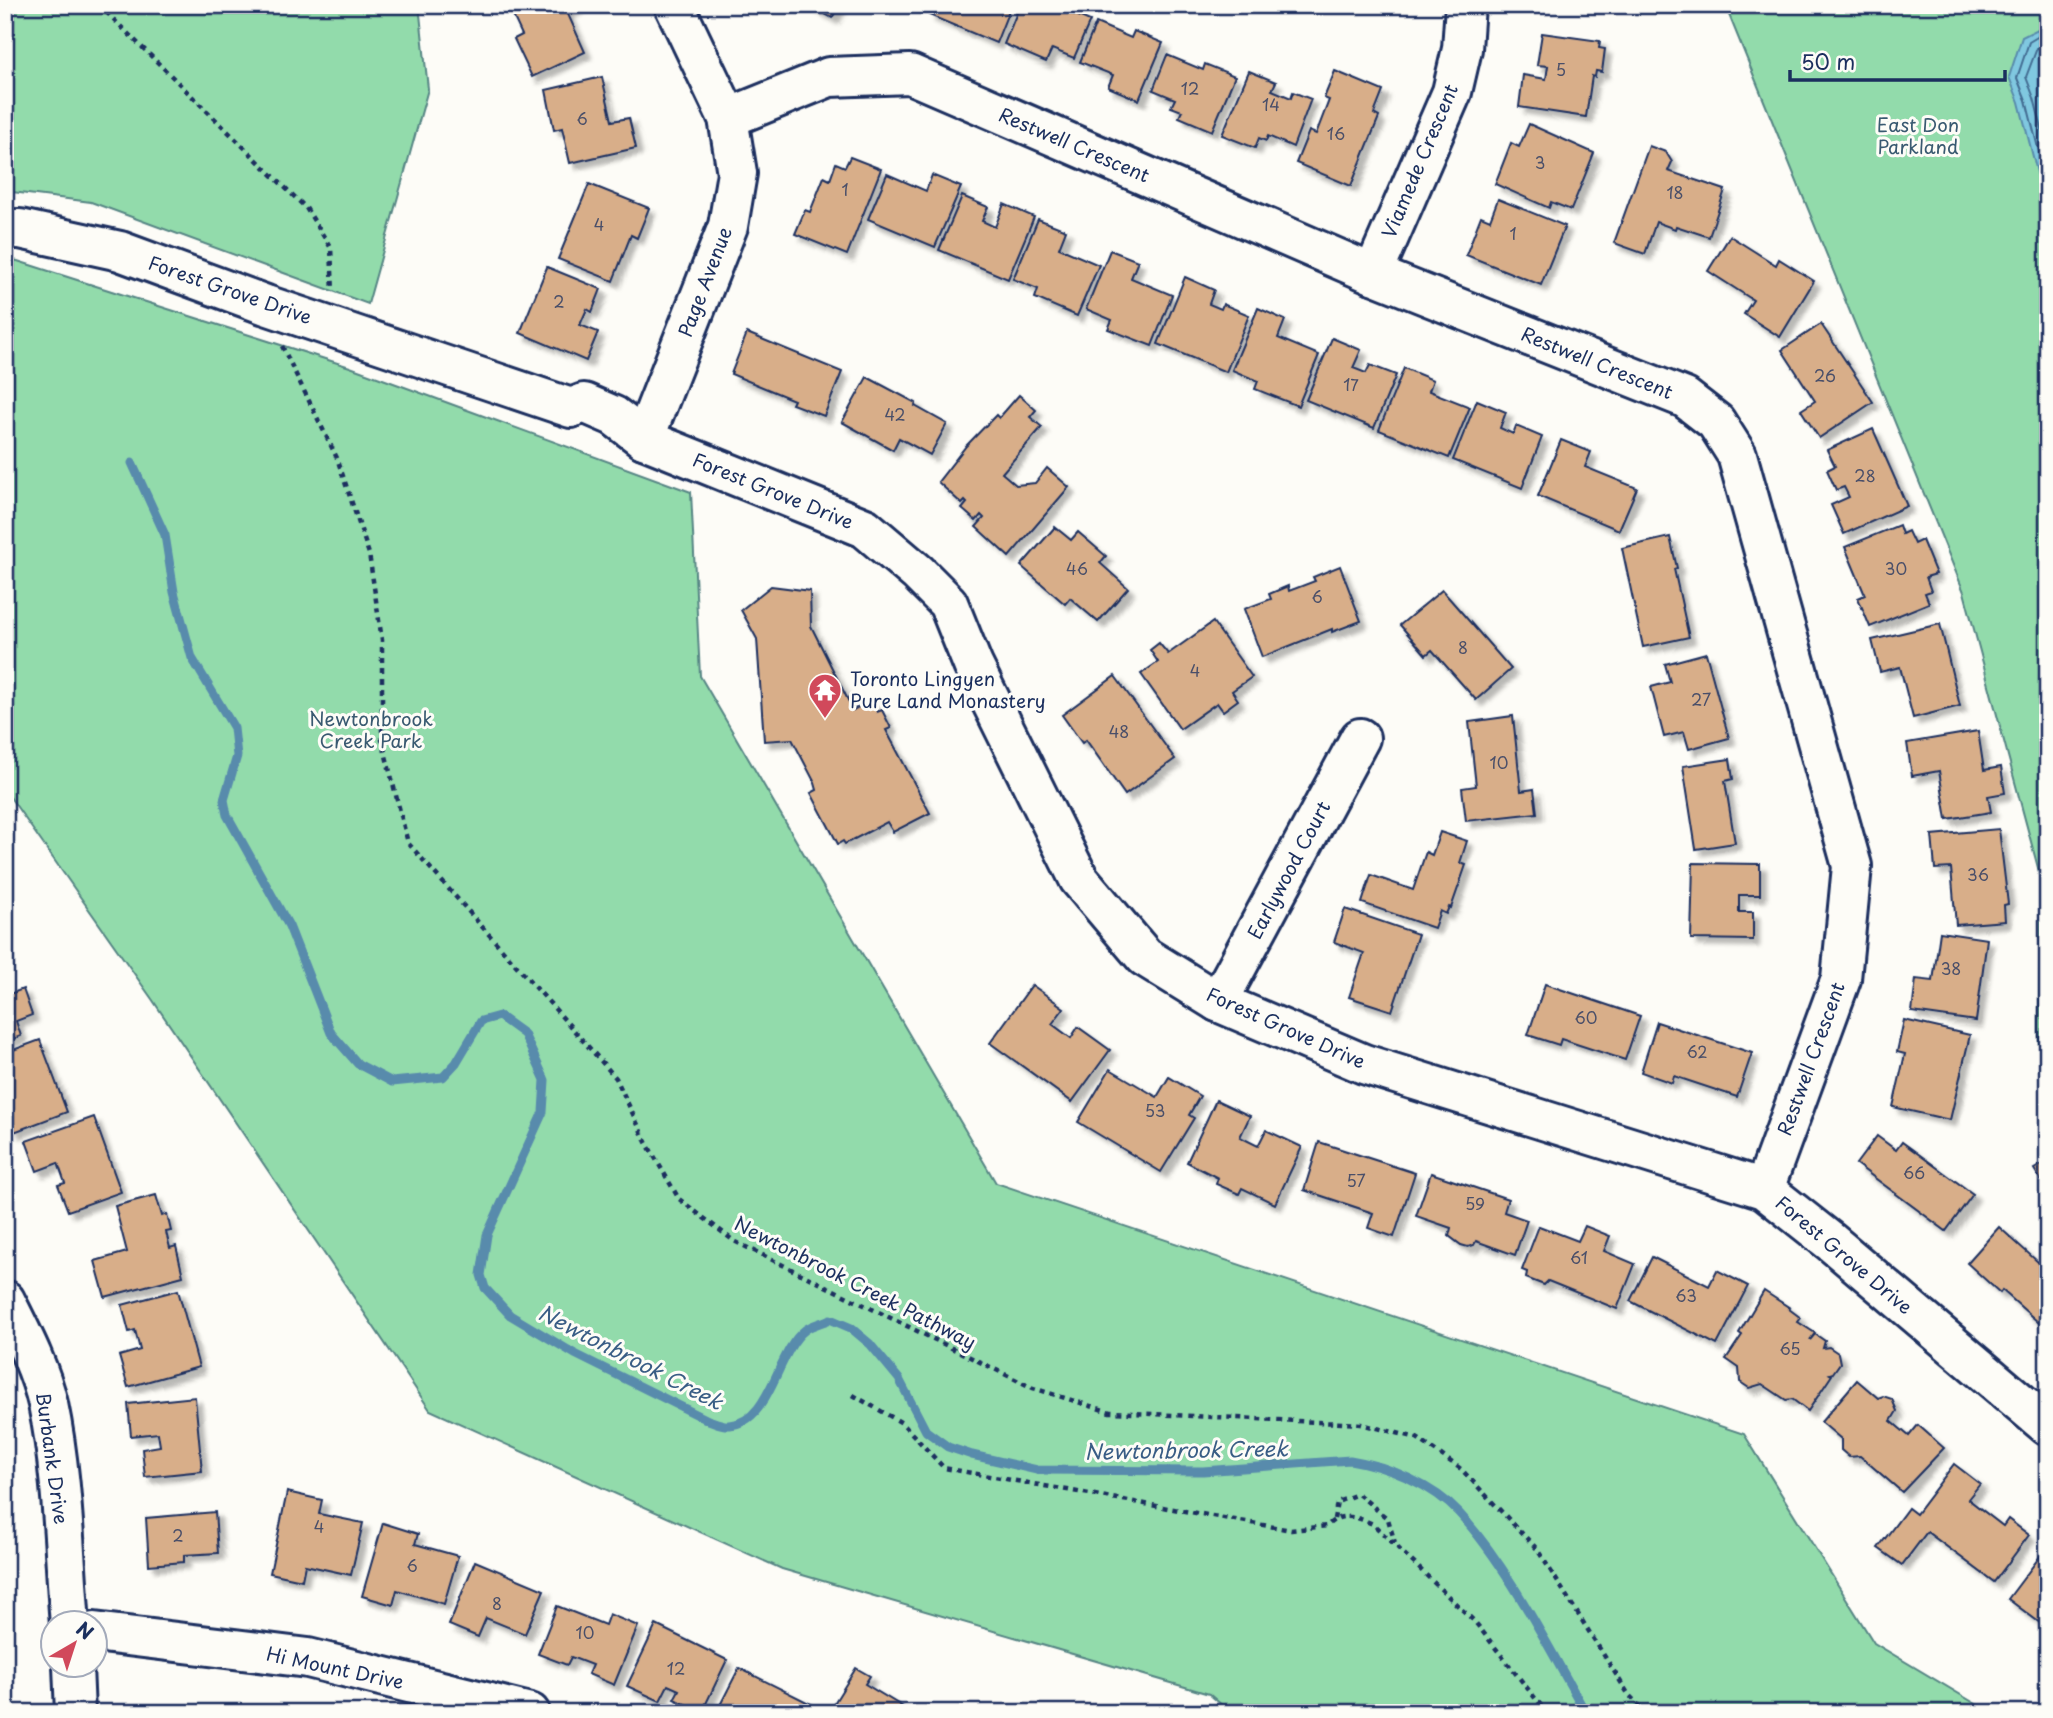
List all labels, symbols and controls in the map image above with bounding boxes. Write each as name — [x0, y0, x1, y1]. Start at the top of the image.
scale bar — [1790, 38, 2006, 82]
text: 50 m — [1801, 45, 1855, 77]
house number: 5 — [1556, 57, 1566, 81]
house number: 12 — [1181, 76, 1199, 100]
street label: Viamede Crescent — [1374, 79, 1464, 242]
house number: 14 — [1262, 92, 1280, 116]
street label: Restwell Crescent — [995, 100, 1154, 189]
house number: 6 — [576, 106, 588, 130]
park label: East Don Parkland — [1877, 110, 1959, 160]
house number: 16 — [1327, 121, 1345, 145]
house number: 3 — [1535, 150, 1545, 174]
house number: 1 — [841, 177, 849, 201]
house number: 18 — [1666, 180, 1684, 204]
house number: 4 — [594, 212, 604, 236]
house number: 1 — [1509, 221, 1517, 245]
street label: Page Avenue — [670, 223, 738, 341]
street label: Forest Grove Drive — [145, 248, 316, 330]
house number: 2 — [553, 289, 565, 313]
street label: Restwell Crescent — [1517, 319, 1678, 405]
house number: 26 — [1814, 363, 1836, 387]
house number: 17 — [1343, 372, 1359, 396]
house number: 42 — [884, 402, 906, 426]
street label: Forest Grove Drive — [689, 445, 858, 535]
house number: 28 — [1854, 463, 1876, 487]
house number: 46 — [1066, 556, 1088, 580]
house number: 30 — [1885, 556, 1907, 580]
house number: 6 — [1311, 584, 1323, 608]
house number: 8 — [1458, 635, 1468, 659]
house number: 4 — [1190, 658, 1200, 682]
place label: Toronto Lingyen Pure Land Monastery — [850, 664, 1046, 714]
temple icon: Toronto Lingyen Pure Land Monastery — [806, 671, 844, 720]
house number: 27 — [1691, 687, 1711, 711]
park label: Newtonbrook Creek Park — [309, 704, 433, 754]
house number: 48 — [1109, 719, 1129, 743]
house number: 10 — [1490, 750, 1508, 774]
street label: Earlywood Court — [1240, 795, 1336, 944]
house number: 36 — [1967, 862, 1989, 886]
house number: 38 — [1941, 956, 1961, 980]
street label: Restwell Crescent — [1769, 978, 1851, 1139]
street label: Forest Grove Drive — [1202, 979, 1370, 1075]
house number: 60 — [1575, 1005, 1597, 1029]
house number: 62 — [1686, 1039, 1708, 1063]
house number: 53 — [1145, 1098, 1165, 1122]
house number: 66 — [1903, 1160, 1925, 1184]
house number: 57 — [1346, 1168, 1366, 1192]
street label: Forest Grove Drive — [1770, 1188, 1919, 1320]
house number: 59 — [1465, 1191, 1485, 1215]
street label: Newtonbrook Creek Pathway — [730, 1209, 981, 1355]
house number: 61 — [1570, 1245, 1588, 1269]
house number: 63 — [1675, 1283, 1697, 1307]
water label: Newtonbrook Creek — [533, 1296, 730, 1417]
house number: 65 — [1779, 1336, 1801, 1360]
street label: Burbank Drive — [30, 1390, 76, 1526]
water label: Newtonbrook Creek — [1084, 1431, 1289, 1467]
house number: 4 — [314, 1514, 324, 1538]
house number: 2 — [172, 1523, 184, 1547]
house number: 6 — [406, 1553, 418, 1577]
house number: 8 — [492, 1591, 502, 1615]
north arrow — [38, 1610, 108, 1680]
text: N — [71, 1614, 100, 1646]
house number: 10 — [576, 1620, 594, 1644]
street label: Hi Mount Drive — [264, 1639, 406, 1695]
house number: 12 — [667, 1656, 685, 1680]

